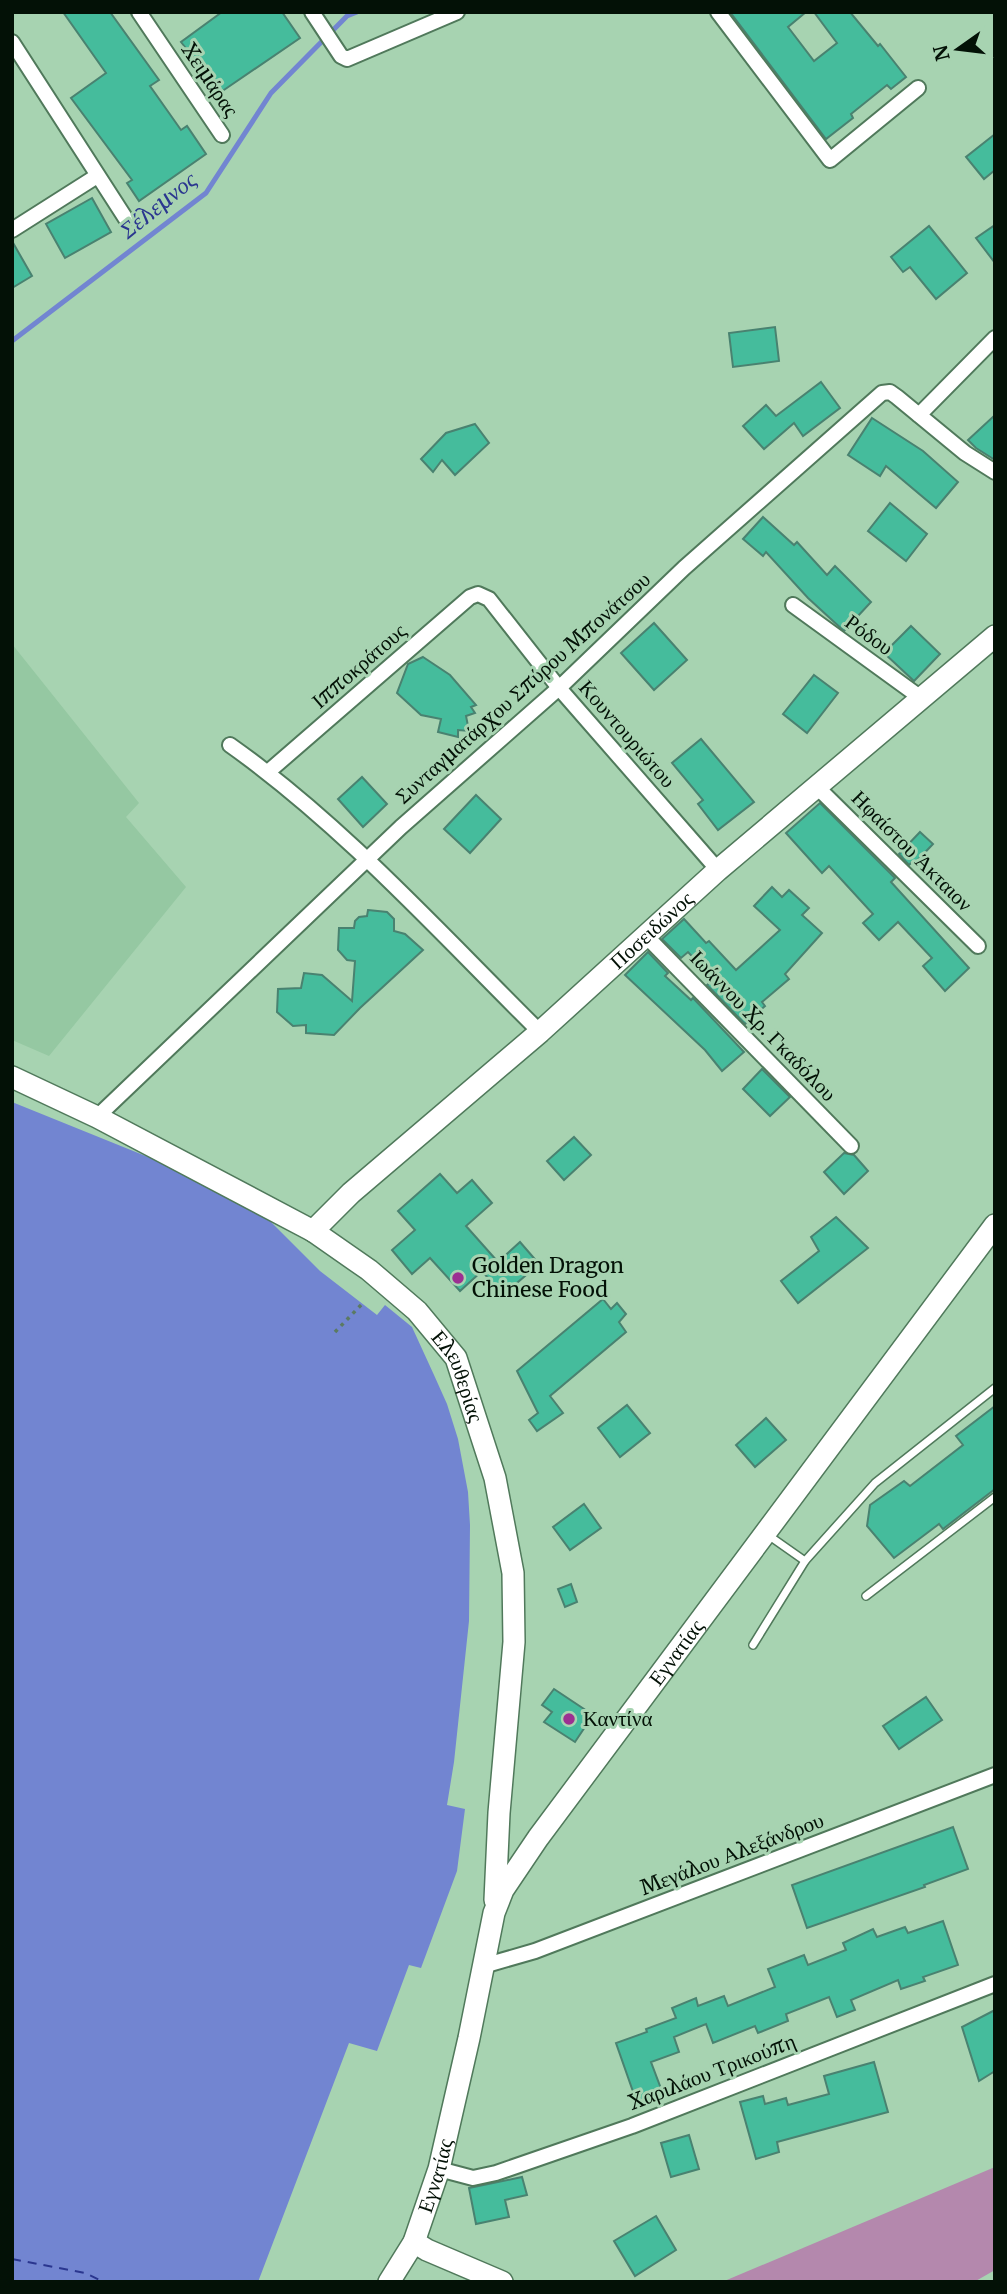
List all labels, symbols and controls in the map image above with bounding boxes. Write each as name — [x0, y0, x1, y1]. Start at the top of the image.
north arrow — [923, 14, 993, 84]
street label: Χειμάρας — [176, 38, 245, 122]
text: N — [928, 43, 955, 63]
water label: Σέλεμνος — [113, 164, 203, 245]
street label: Συνταγματάρχου Σπύρου Μπονάτσου — [389, 566, 656, 809]
street label: Ρόδου — [840, 608, 899, 661]
street label: Ιπποκράτους — [306, 617, 412, 714]
street label: Κουντουριώτου — [573, 674, 682, 793]
street label: Ηφαίστου Άκταιον — [846, 784, 979, 917]
street label: Ποσειδώνος — [604, 885, 699, 975]
street label: Ιωάννου Χρ. Γκαδόλου — [684, 944, 842, 1107]
place label: Golden Dragon Chinese Food — [472, 1252, 624, 1303]
marker: Golden Dragon Chinese Food — [450, 1270, 466, 1286]
street label: Ελευθερίας — [426, 1324, 490, 1426]
street label: Εγνατίας — [642, 1613, 710, 1691]
place label: Καντίνα — [583, 1705, 652, 1732]
marker: Καντίνα — [561, 1711, 577, 1727]
street label: Μεγάλου Αλεξάνδρου — [636, 1806, 827, 1901]
street label: Χαριλάου Τρικούπη — [624, 2027, 799, 2116]
street label: Εγνατίας — [411, 2135, 459, 2216]

